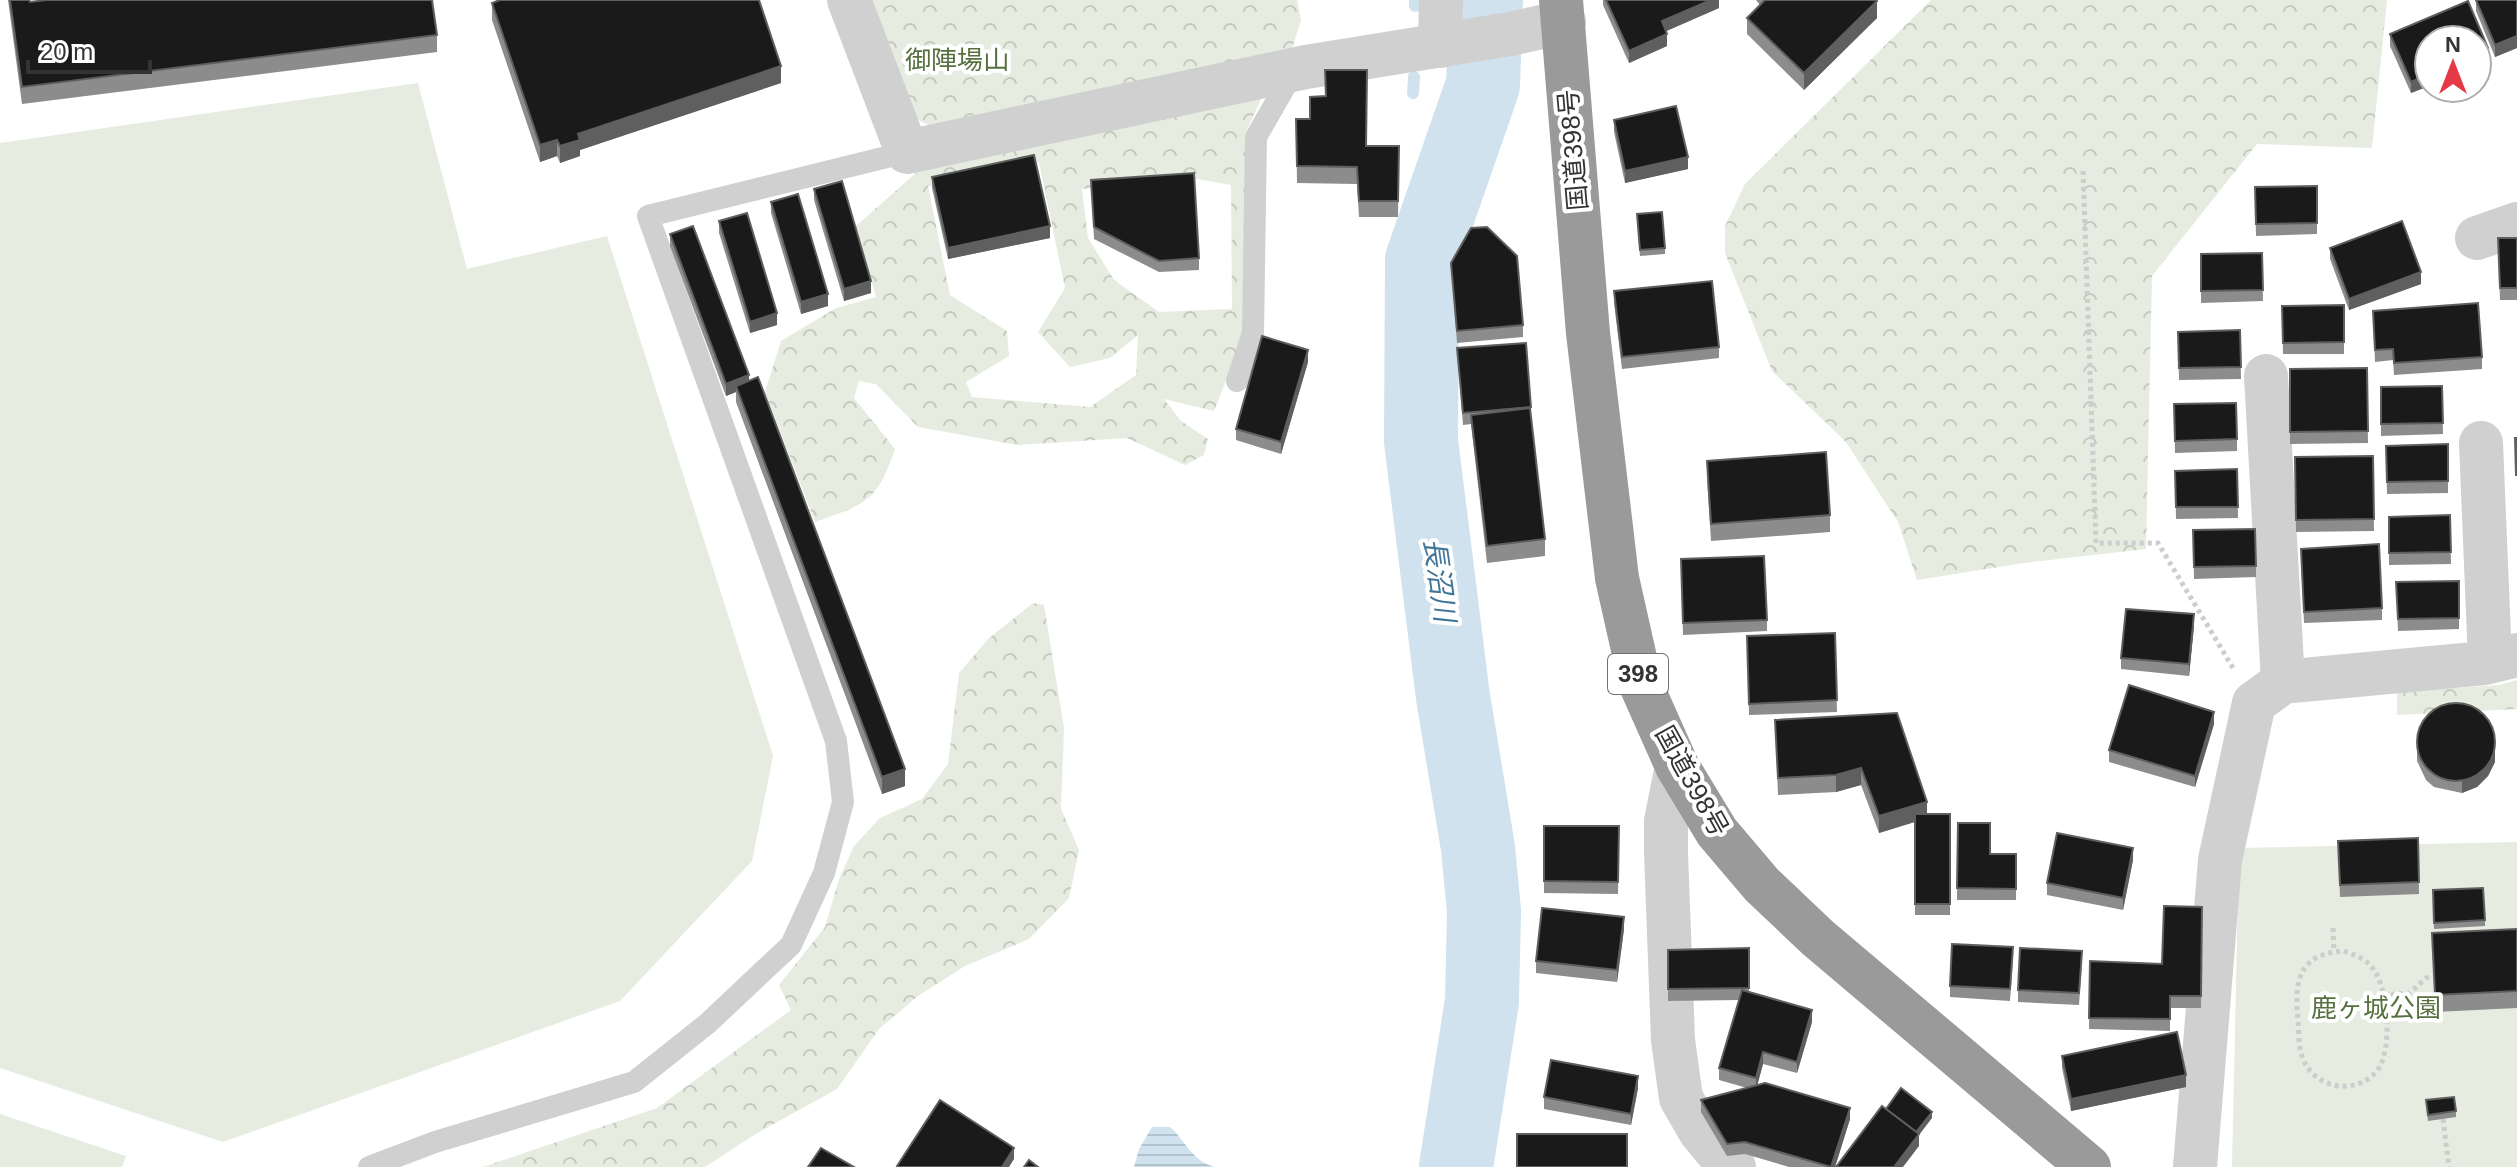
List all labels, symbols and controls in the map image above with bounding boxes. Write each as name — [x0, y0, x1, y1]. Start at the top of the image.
scale bar — [28, 24, 150, 74]
north arrow — [2413, 24, 2493, 104]
text: N — [2445, 32, 2461, 57]
text: 20 m — [40, 38, 93, 65]
park label: 御陣場山 — [905, 45, 1009, 75]
street label: 国道398号 — [1553, 88, 1593, 212]
water label: 長沼川 — [1418, 536, 1461, 627]
road number: 398 — [1608, 654, 1668, 694]
street label: 国道398号 — [1649, 721, 1735, 841]
park label: 鹿ヶ城公園 — [2311, 993, 2441, 1023]

